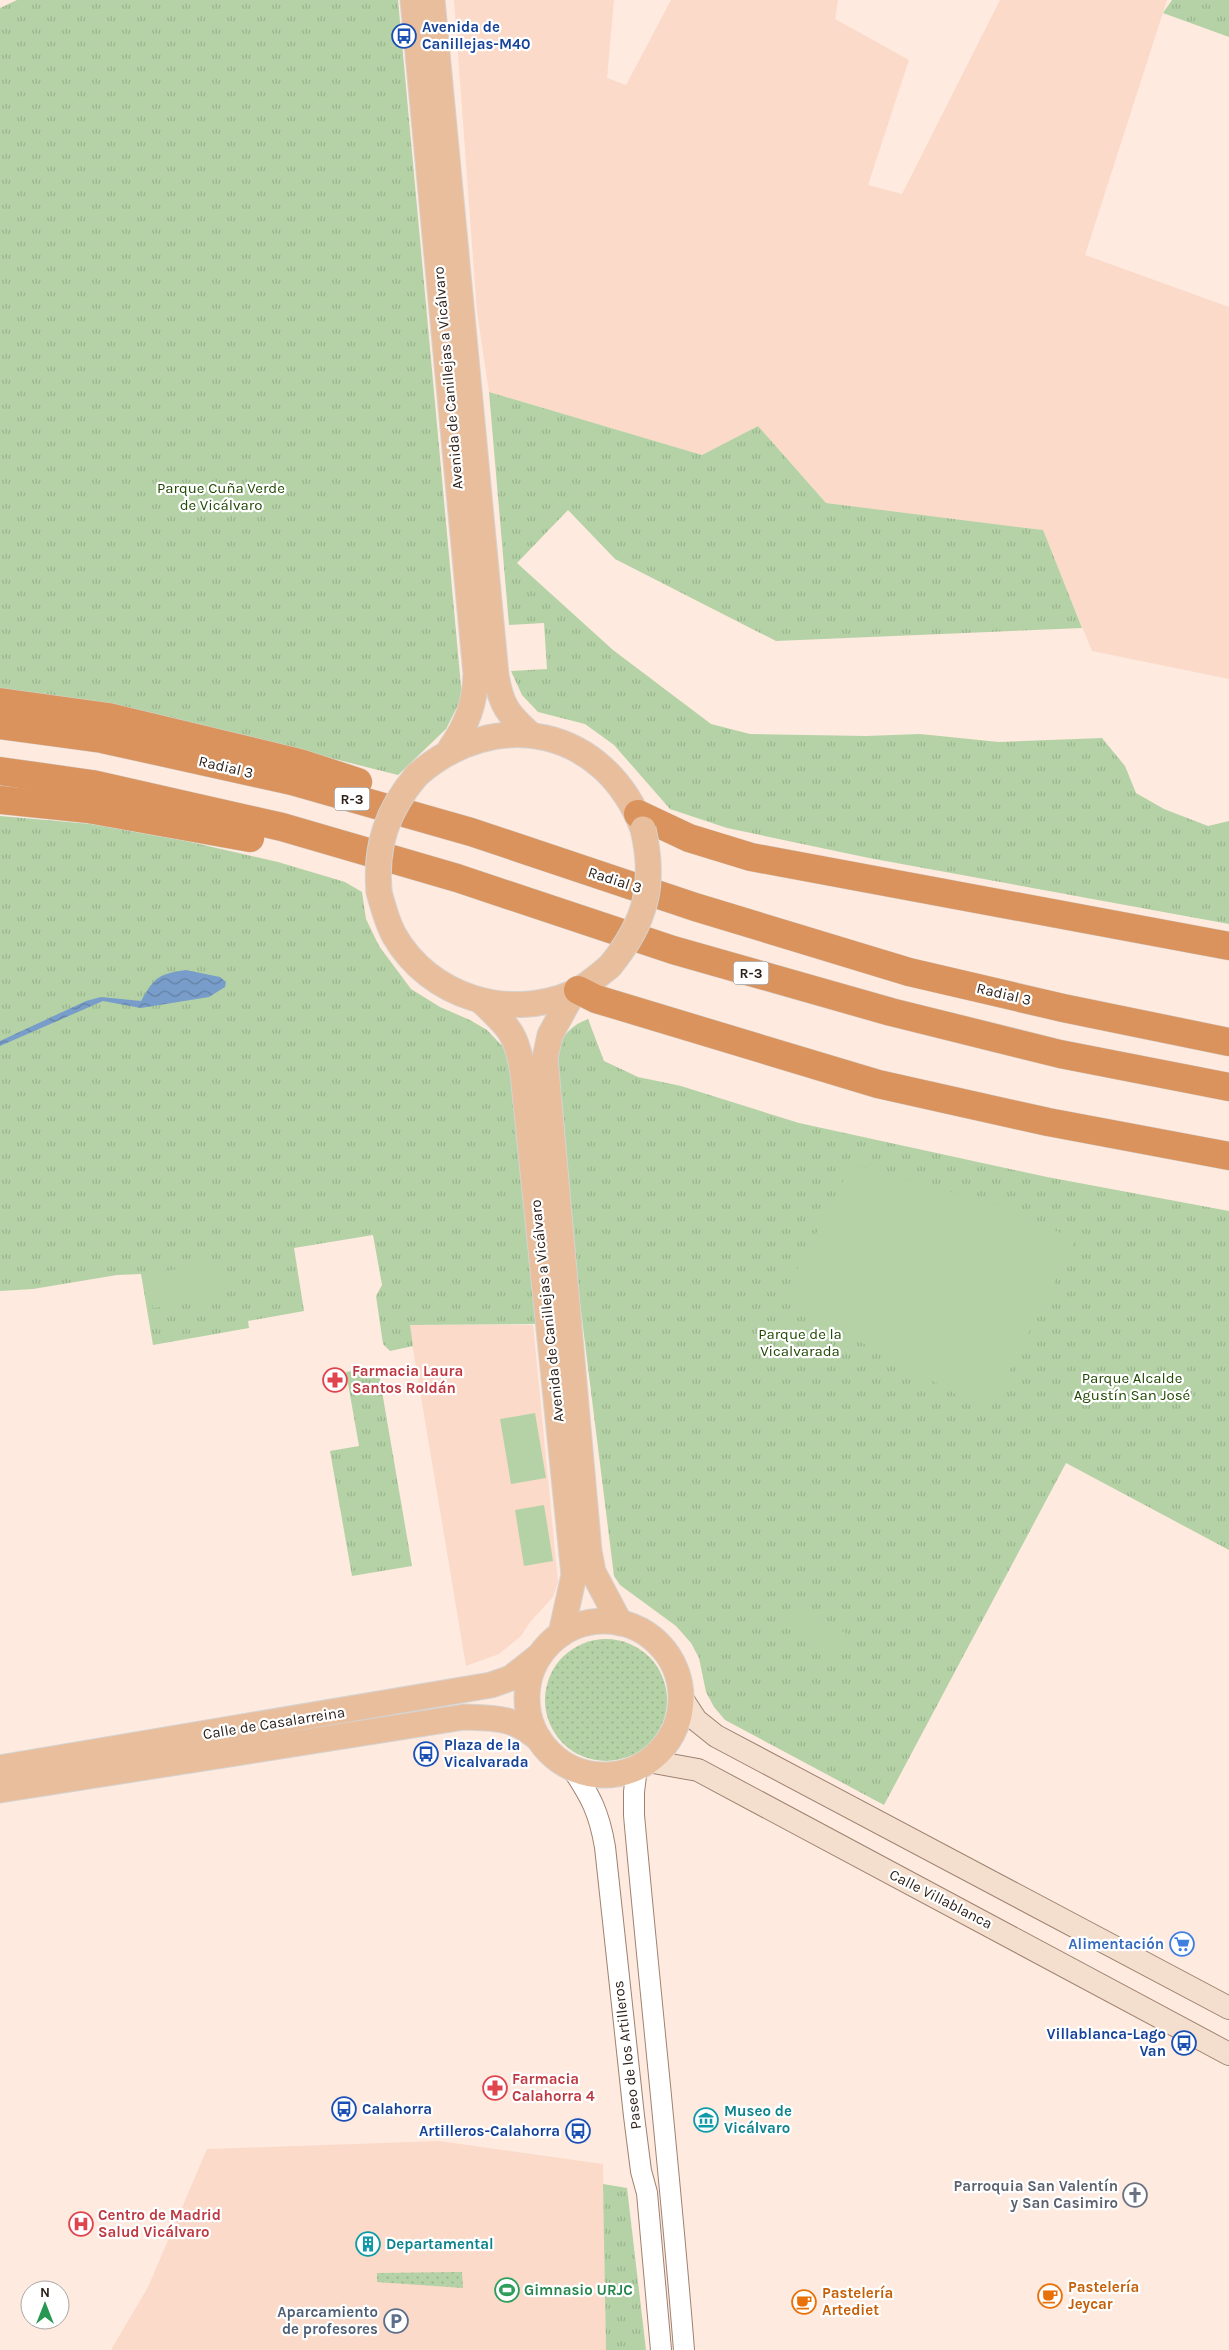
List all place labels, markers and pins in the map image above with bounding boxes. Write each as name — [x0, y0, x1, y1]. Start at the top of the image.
place label: Avenida de Canillejas-M40 — [422, 18, 530, 53]
bus stop icon: Avenida de Canillejas-M40 — [391, 23, 417, 49]
place label: Farmacia Laura Santos Roldán — [352, 1362, 463, 1397]
pharmacy icon: Farmacia Laura Santos Roldán — [322, 1367, 348, 1393]
place label: Plaza de la Vicalvarada — [444, 1736, 528, 1771]
bus stop icon: Plaza de la Vicalvarada — [413, 1741, 439, 1767]
supermarket icon: Alimentación — [1169, 1931, 1195, 1957]
place label: Alimentación — [1068, 1935, 1164, 1953]
place label: Villablanca-Lago Van — [1047, 2025, 1166, 2060]
bus stop icon: Villablanca-Lago Van — [1171, 2030, 1197, 2056]
place label: Farmacia Calahorra 4 — [512, 2070, 595, 2105]
pharmacy icon: Farmacia Calahorra 4 — [482, 2075, 508, 2101]
bus stop icon: Calahorra — [331, 2096, 357, 2122]
place label: Calahorra — [362, 2100, 432, 2118]
place label: Museo de Vicálvaro — [724, 2102, 792, 2137]
museum icon: Museo de Vicálvaro — [693, 2107, 719, 2133]
bus stop icon: Artilleros-Calahorra — [565, 2118, 591, 2144]
place label: Artilleros-Calahorra — [419, 2122, 560, 2140]
place label: Parroquia San Valentín y San Casimiro — [953, 2177, 1118, 2212]
church icon: Parroquia San Valentín y San Casimiro — [1122, 2182, 1148, 2208]
place label: Centro de Madrid Salud Vicálvaro — [98, 2206, 221, 2241]
hospital icon: Centro de Madrid Salud Vicálvaro — [68, 2211, 94, 2237]
building icon: Departamental — [355, 2231, 381, 2257]
place label: Departamental — [386, 2235, 494, 2253]
sports icon: Gimnasio URJC — [494, 2277, 520, 2303]
place label: Pastelería Jeycar — [1068, 2278, 1139, 2313]
place label: Gimnasio URJC — [524, 2281, 633, 2299]
cafe icon: Pastelería Jeycar — [1037, 2283, 1063, 2309]
place label: Pastelería Artediet — [822, 2284, 893, 2319]
cafe icon: Pastelería Artediet — [791, 2289, 817, 2315]
place label: Aparcamiento de profesores — [277, 2303, 378, 2338]
parking icon: Aparcamiento de profesores — [383, 2308, 409, 2334]

